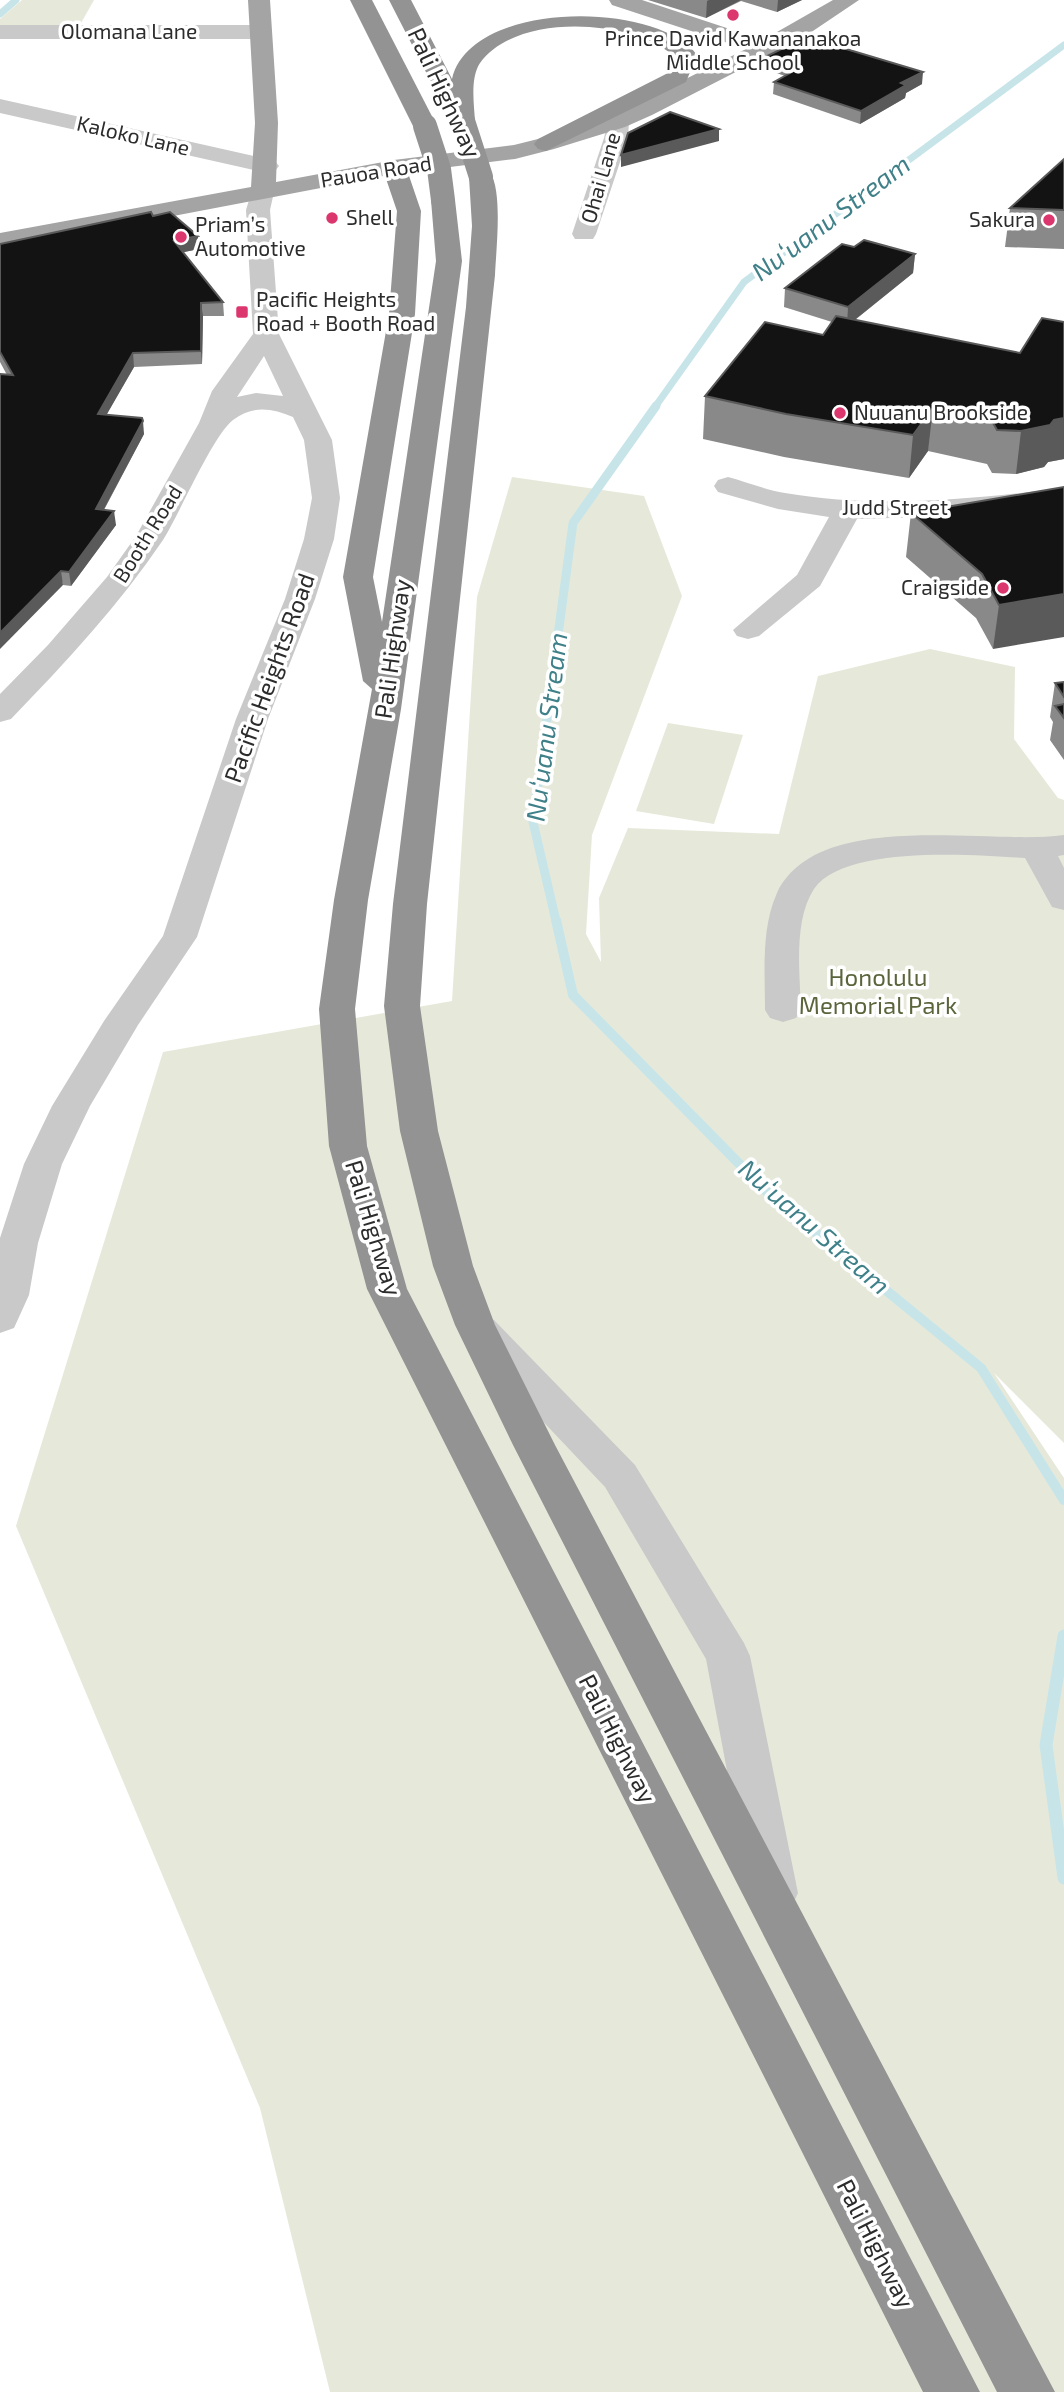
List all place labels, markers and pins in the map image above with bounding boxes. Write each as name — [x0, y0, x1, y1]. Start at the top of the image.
marker: Prince David Kawananakoa Middle School — [725, 7, 741, 23]
place label: Prince David Kawananakoa Middle School — [605, 25, 861, 74]
place label: Shell — [346, 204, 394, 229]
place label: Sakura — [969, 206, 1035, 231]
marker: Shell — [324, 210, 340, 226]
place label: Priam’s Automotive — [195, 211, 306, 260]
marker: Sakura — [1041, 212, 1057, 228]
marker: Priam’s Automotive — [173, 229, 189, 245]
place label: Pacific Heights Road + Booth Road — [256, 286, 435, 335]
marker: Pacific Heights Road + Booth Road — [234, 304, 250, 320]
place label: Nuuanu Brookside — [854, 399, 1028, 424]
marker: Nuuanu Brookside — [832, 405, 848, 421]
place label: Craigside — [901, 574, 989, 599]
marker: Craigside — [995, 580, 1011, 596]

